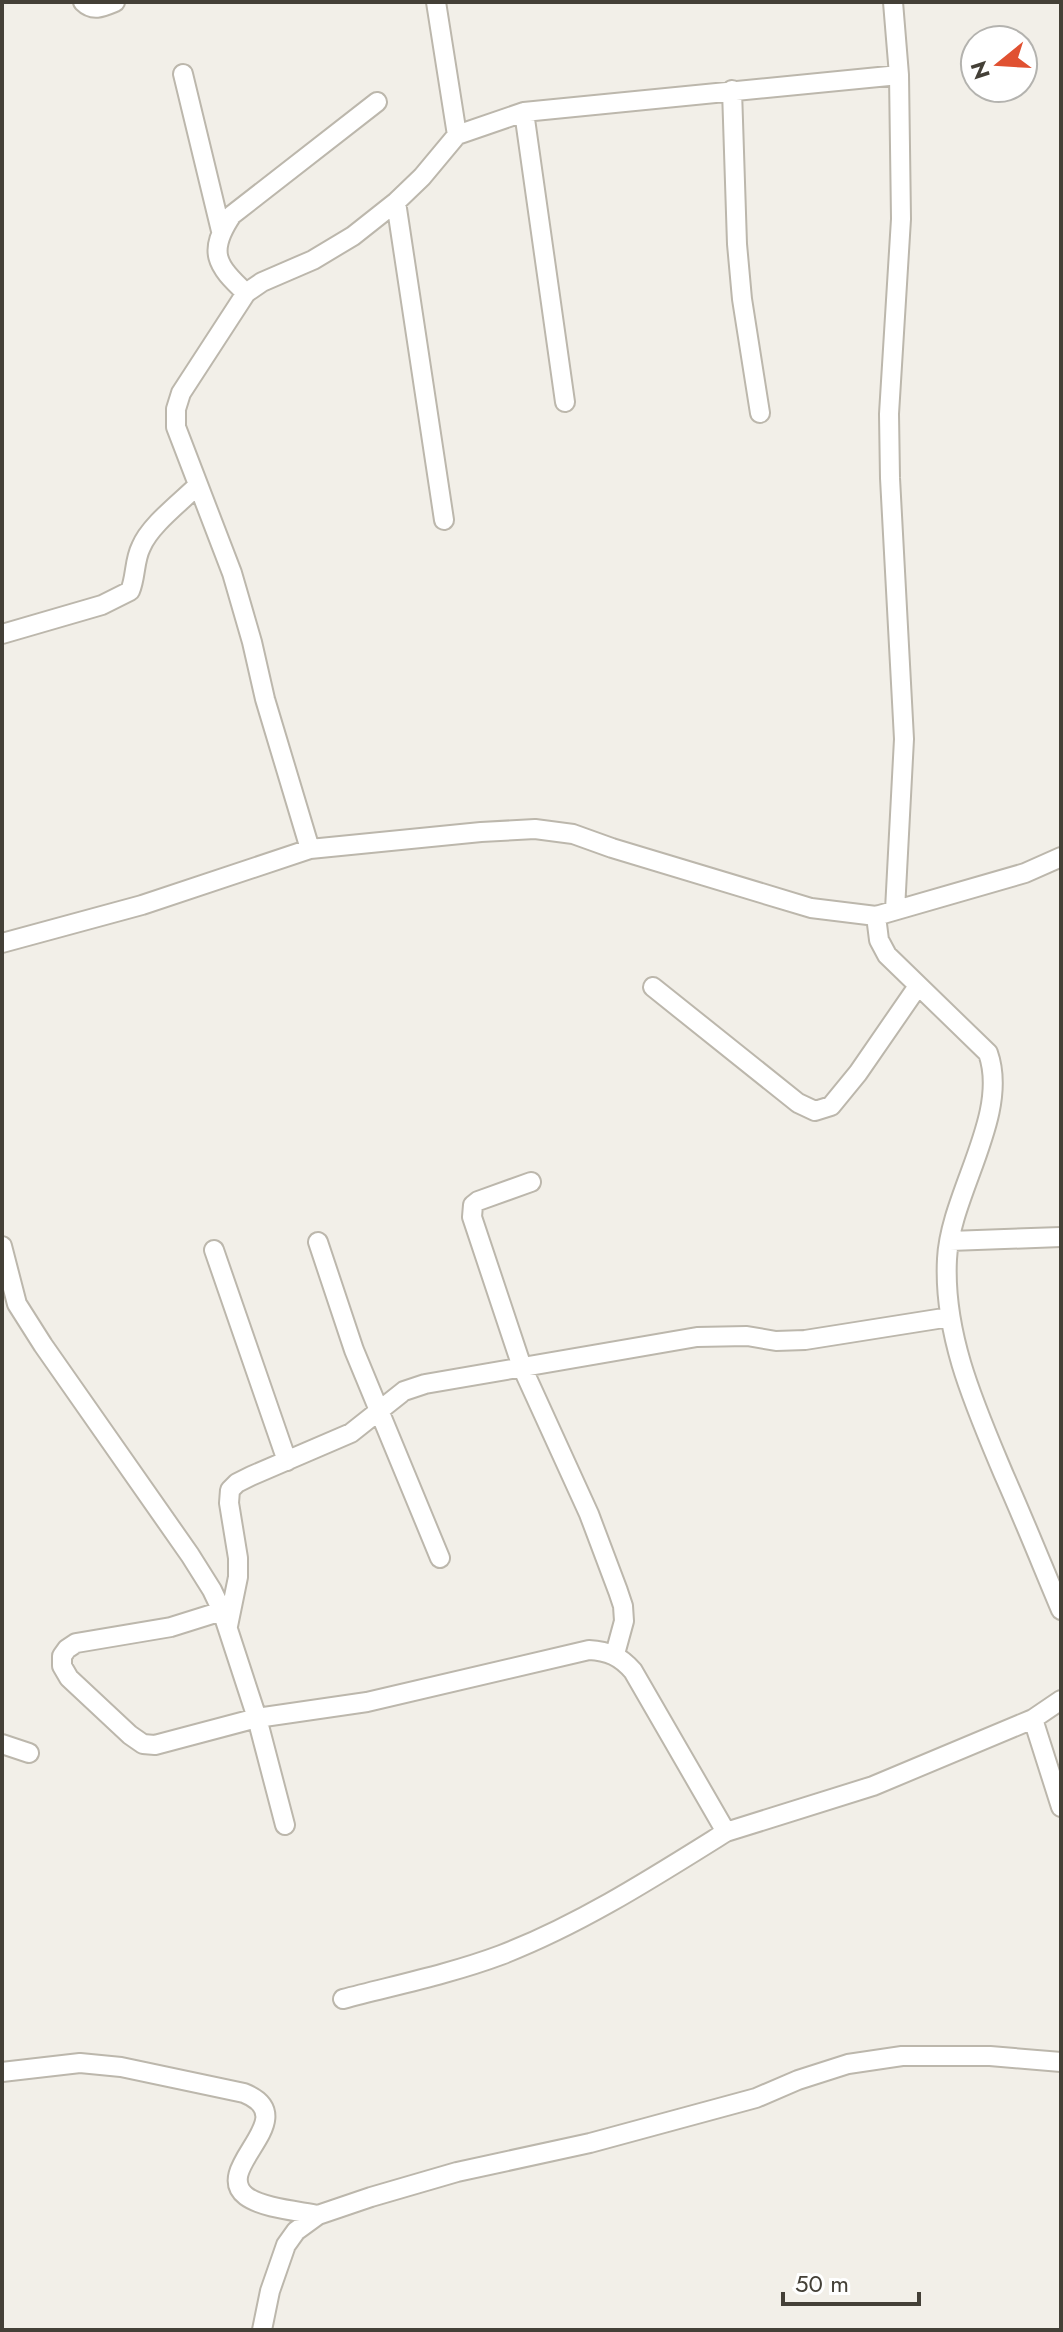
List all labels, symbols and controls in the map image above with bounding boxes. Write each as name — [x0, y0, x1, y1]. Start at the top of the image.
north arrow — [959, 24, 1039, 104]
text: N — [962, 57, 998, 83]
scale bar — [783, 2256, 919, 2306]
text: 50 m — [795, 2266, 849, 2301]

